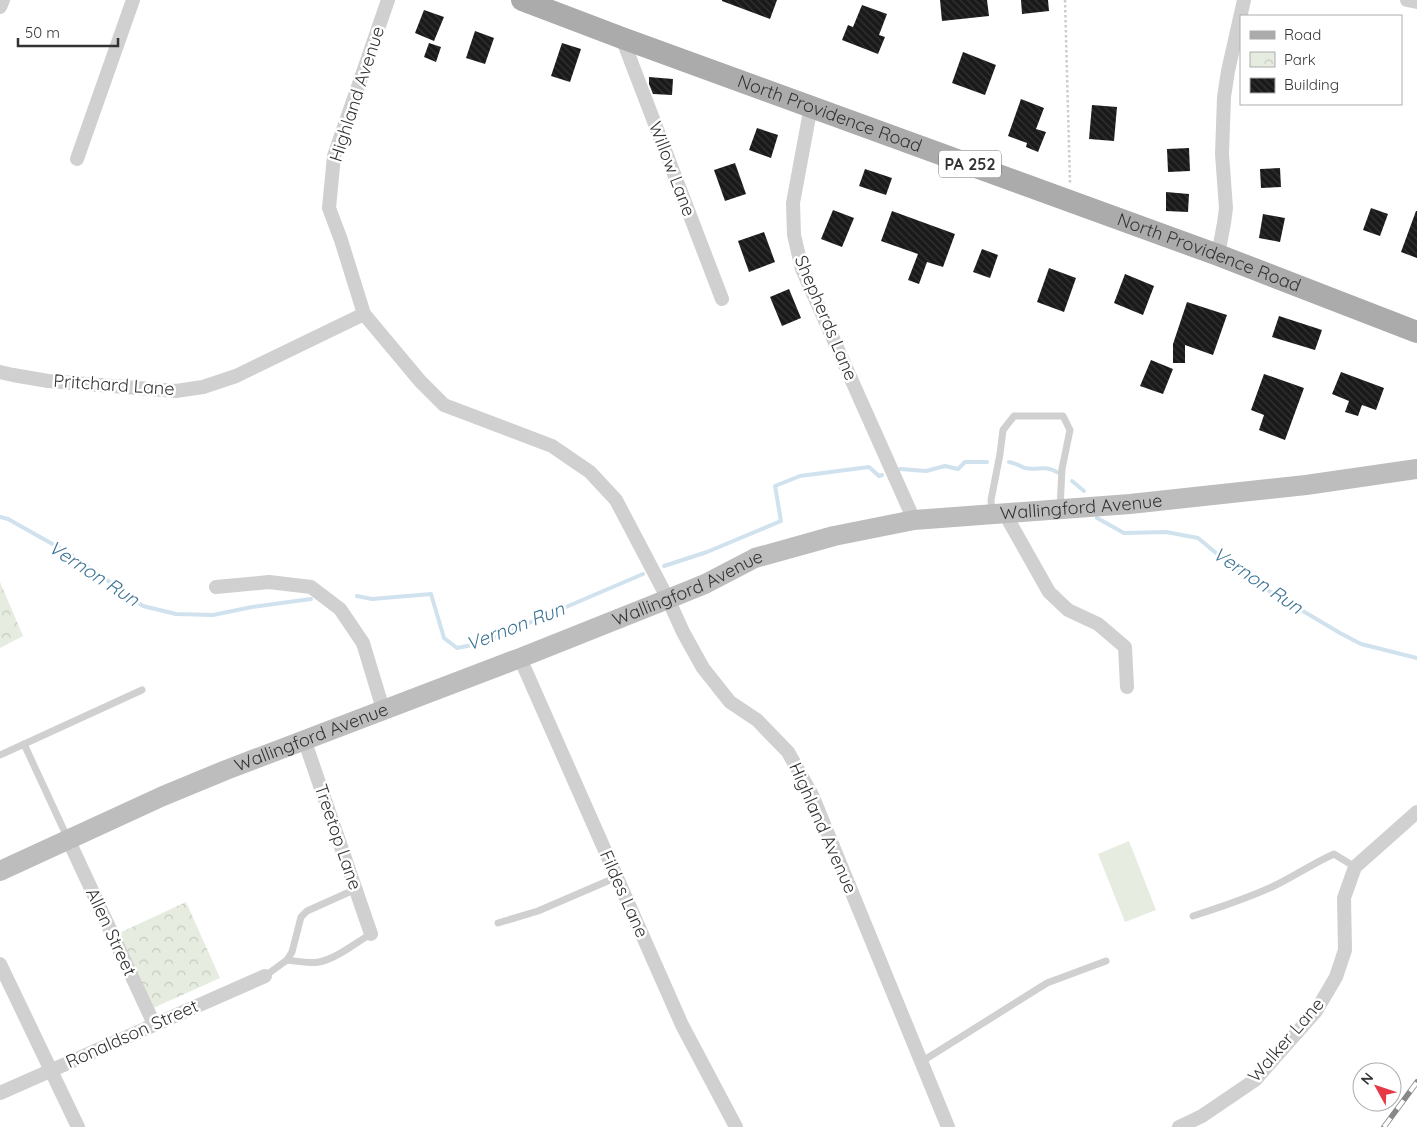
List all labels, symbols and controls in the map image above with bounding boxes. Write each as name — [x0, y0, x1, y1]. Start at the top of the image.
scale bar — [18, 15, 118, 47]
legend — [1240, 15, 1402, 105]
text: 50 m — [25, 23, 60, 42]
street label: Highland Avenue — [324, 23, 389, 165]
text: Road — [1284, 25, 1321, 44]
text: Park — [1284, 50, 1316, 69]
street label: North Providence Road — [735, 69, 925, 157]
text: Building — [1284, 75, 1339, 94]
street label: Willow Lane — [644, 118, 701, 219]
road number: PA 252 — [939, 150, 1001, 178]
street label: North Providence Road — [1114, 207, 1304, 297]
street label: Shepherds Lane — [790, 252, 863, 384]
street label: Pritchard Lane — [53, 369, 175, 400]
street label: Wallingford Avenue — [999, 489, 1163, 525]
water label: Vernon Run — [44, 535, 145, 612]
water label: Vernon Run — [1209, 541, 1308, 619]
street label: Wallingford Avenue — [609, 544, 765, 631]
water label: Vernon Run — [463, 596, 568, 656]
street label: Wallingford Avenue — [231, 697, 391, 777]
street label: Highland Avenue — [784, 759, 863, 897]
street label: Treetop Lane — [310, 781, 367, 893]
street label: Fildes Lane — [595, 846, 654, 941]
street label: Allen Street — [81, 884, 142, 979]
street label: Walker Lane — [1243, 993, 1329, 1087]
street label: Ronaldson Street — [62, 994, 202, 1073]
north arrow — [1352, 1062, 1402, 1112]
text: N — [1357, 1069, 1377, 1088]

